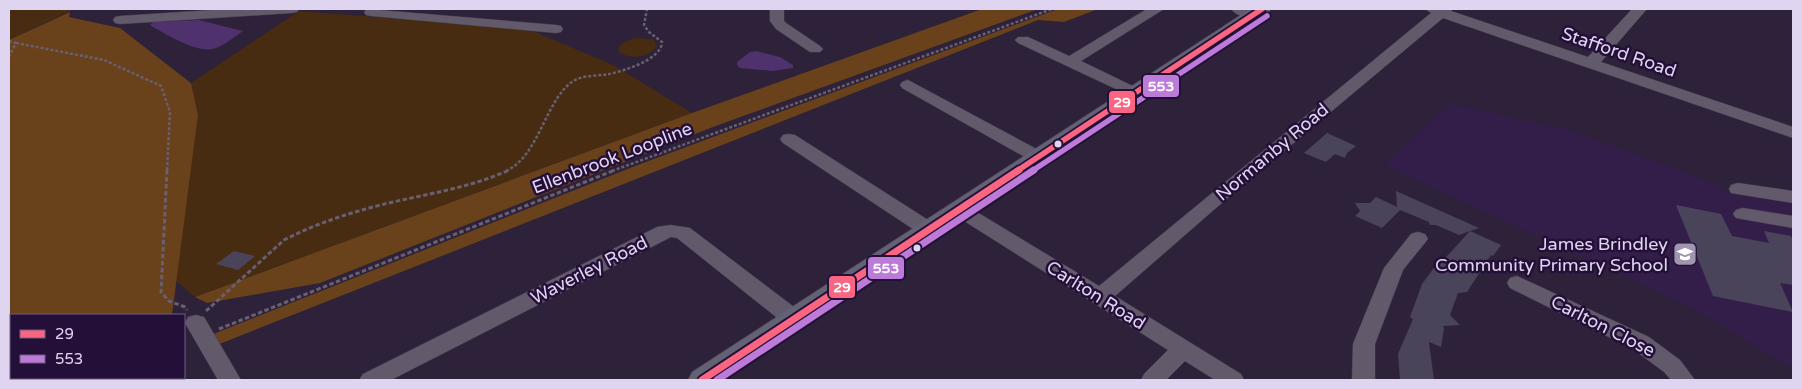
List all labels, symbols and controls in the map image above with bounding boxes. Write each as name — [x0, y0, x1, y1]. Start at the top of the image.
street label: Stafford Road — [1559, 22, 1679, 82]
line badge: 553 — [1142, 74, 1180, 98]
text: 553 — [1148, 78, 1174, 95]
line badge: 29 — [1108, 90, 1136, 114]
text: 29 — [1113, 94, 1131, 111]
street label: Normanby Road — [1211, 98, 1333, 206]
street label: Ellenbrook Loopline — [529, 117, 695, 199]
unlabelled marker — [1053, 139, 1063, 149]
street label: Waverley Road — [527, 231, 651, 309]
place label: James Brindley Community Primary School — [1435, 233, 1668, 276]
school or university icon: James Brindley Community Primary School — [1672, 241, 1698, 267]
unlabelled marker — [912, 243, 922, 253]
line badge: 553 — [867, 256, 905, 280]
street label: Carlton Road — [1042, 256, 1150, 334]
text: 553 — [873, 260, 899, 277]
line badge: 29 — [828, 275, 856, 299]
text: 29 — [833, 279, 851, 296]
street label: Carlton Close — [1547, 290, 1659, 362]
legend — [10, 314, 185, 379]
text: 29 — [55, 325, 74, 343]
text: 553 — [55, 350, 83, 368]

